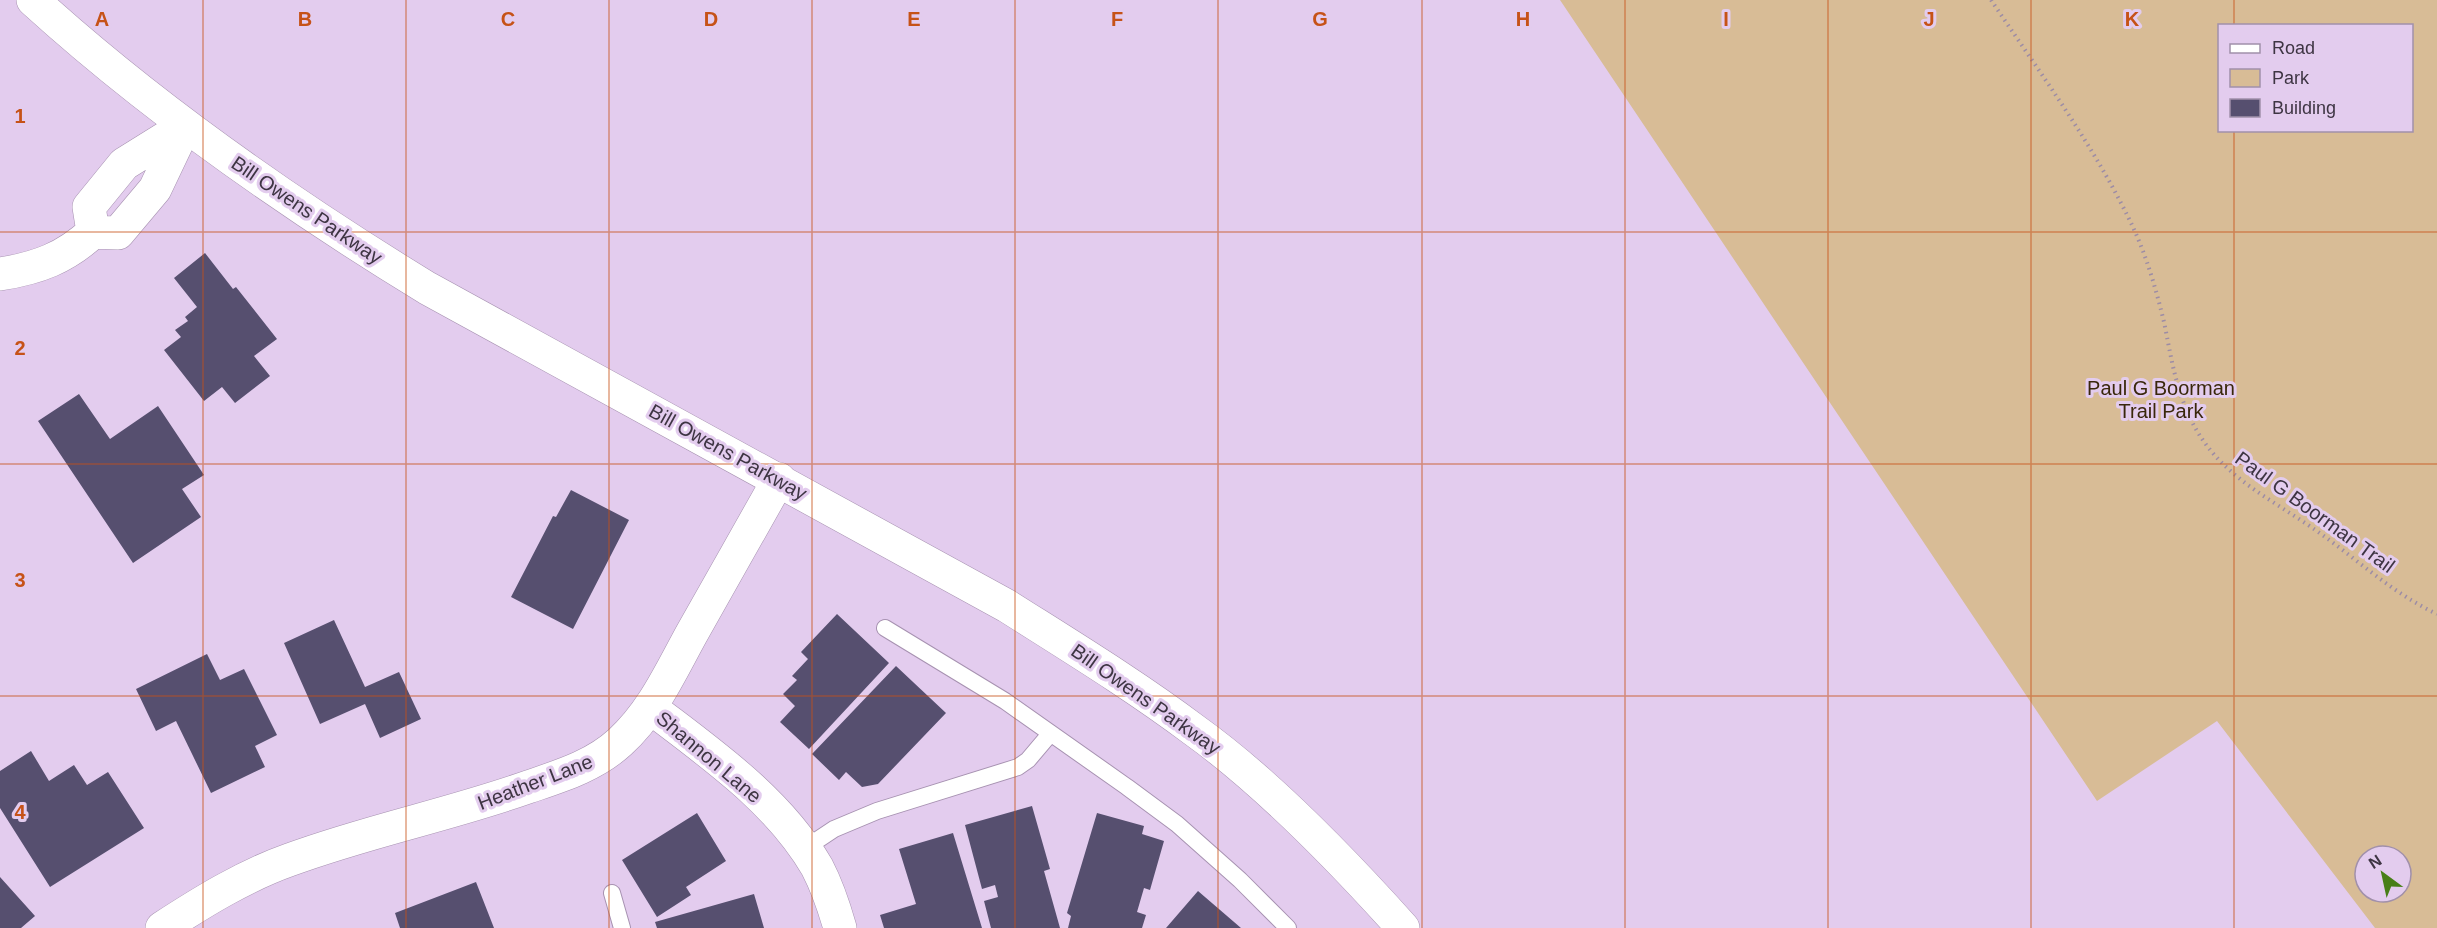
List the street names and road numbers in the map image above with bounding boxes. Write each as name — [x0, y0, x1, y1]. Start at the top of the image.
street label: Bill Owens Parkway — [228, 151, 386, 269]
street label: Bill Owens Parkway — [645, 400, 811, 504]
street label: Paul G Boorman Trail — [2231, 447, 2399, 577]
street label: Bill Owens Parkway — [1067, 639, 1225, 759]
street label: Shannon Lane — [652, 707, 766, 807]
street label: Heather Lane — [474, 750, 596, 814]

